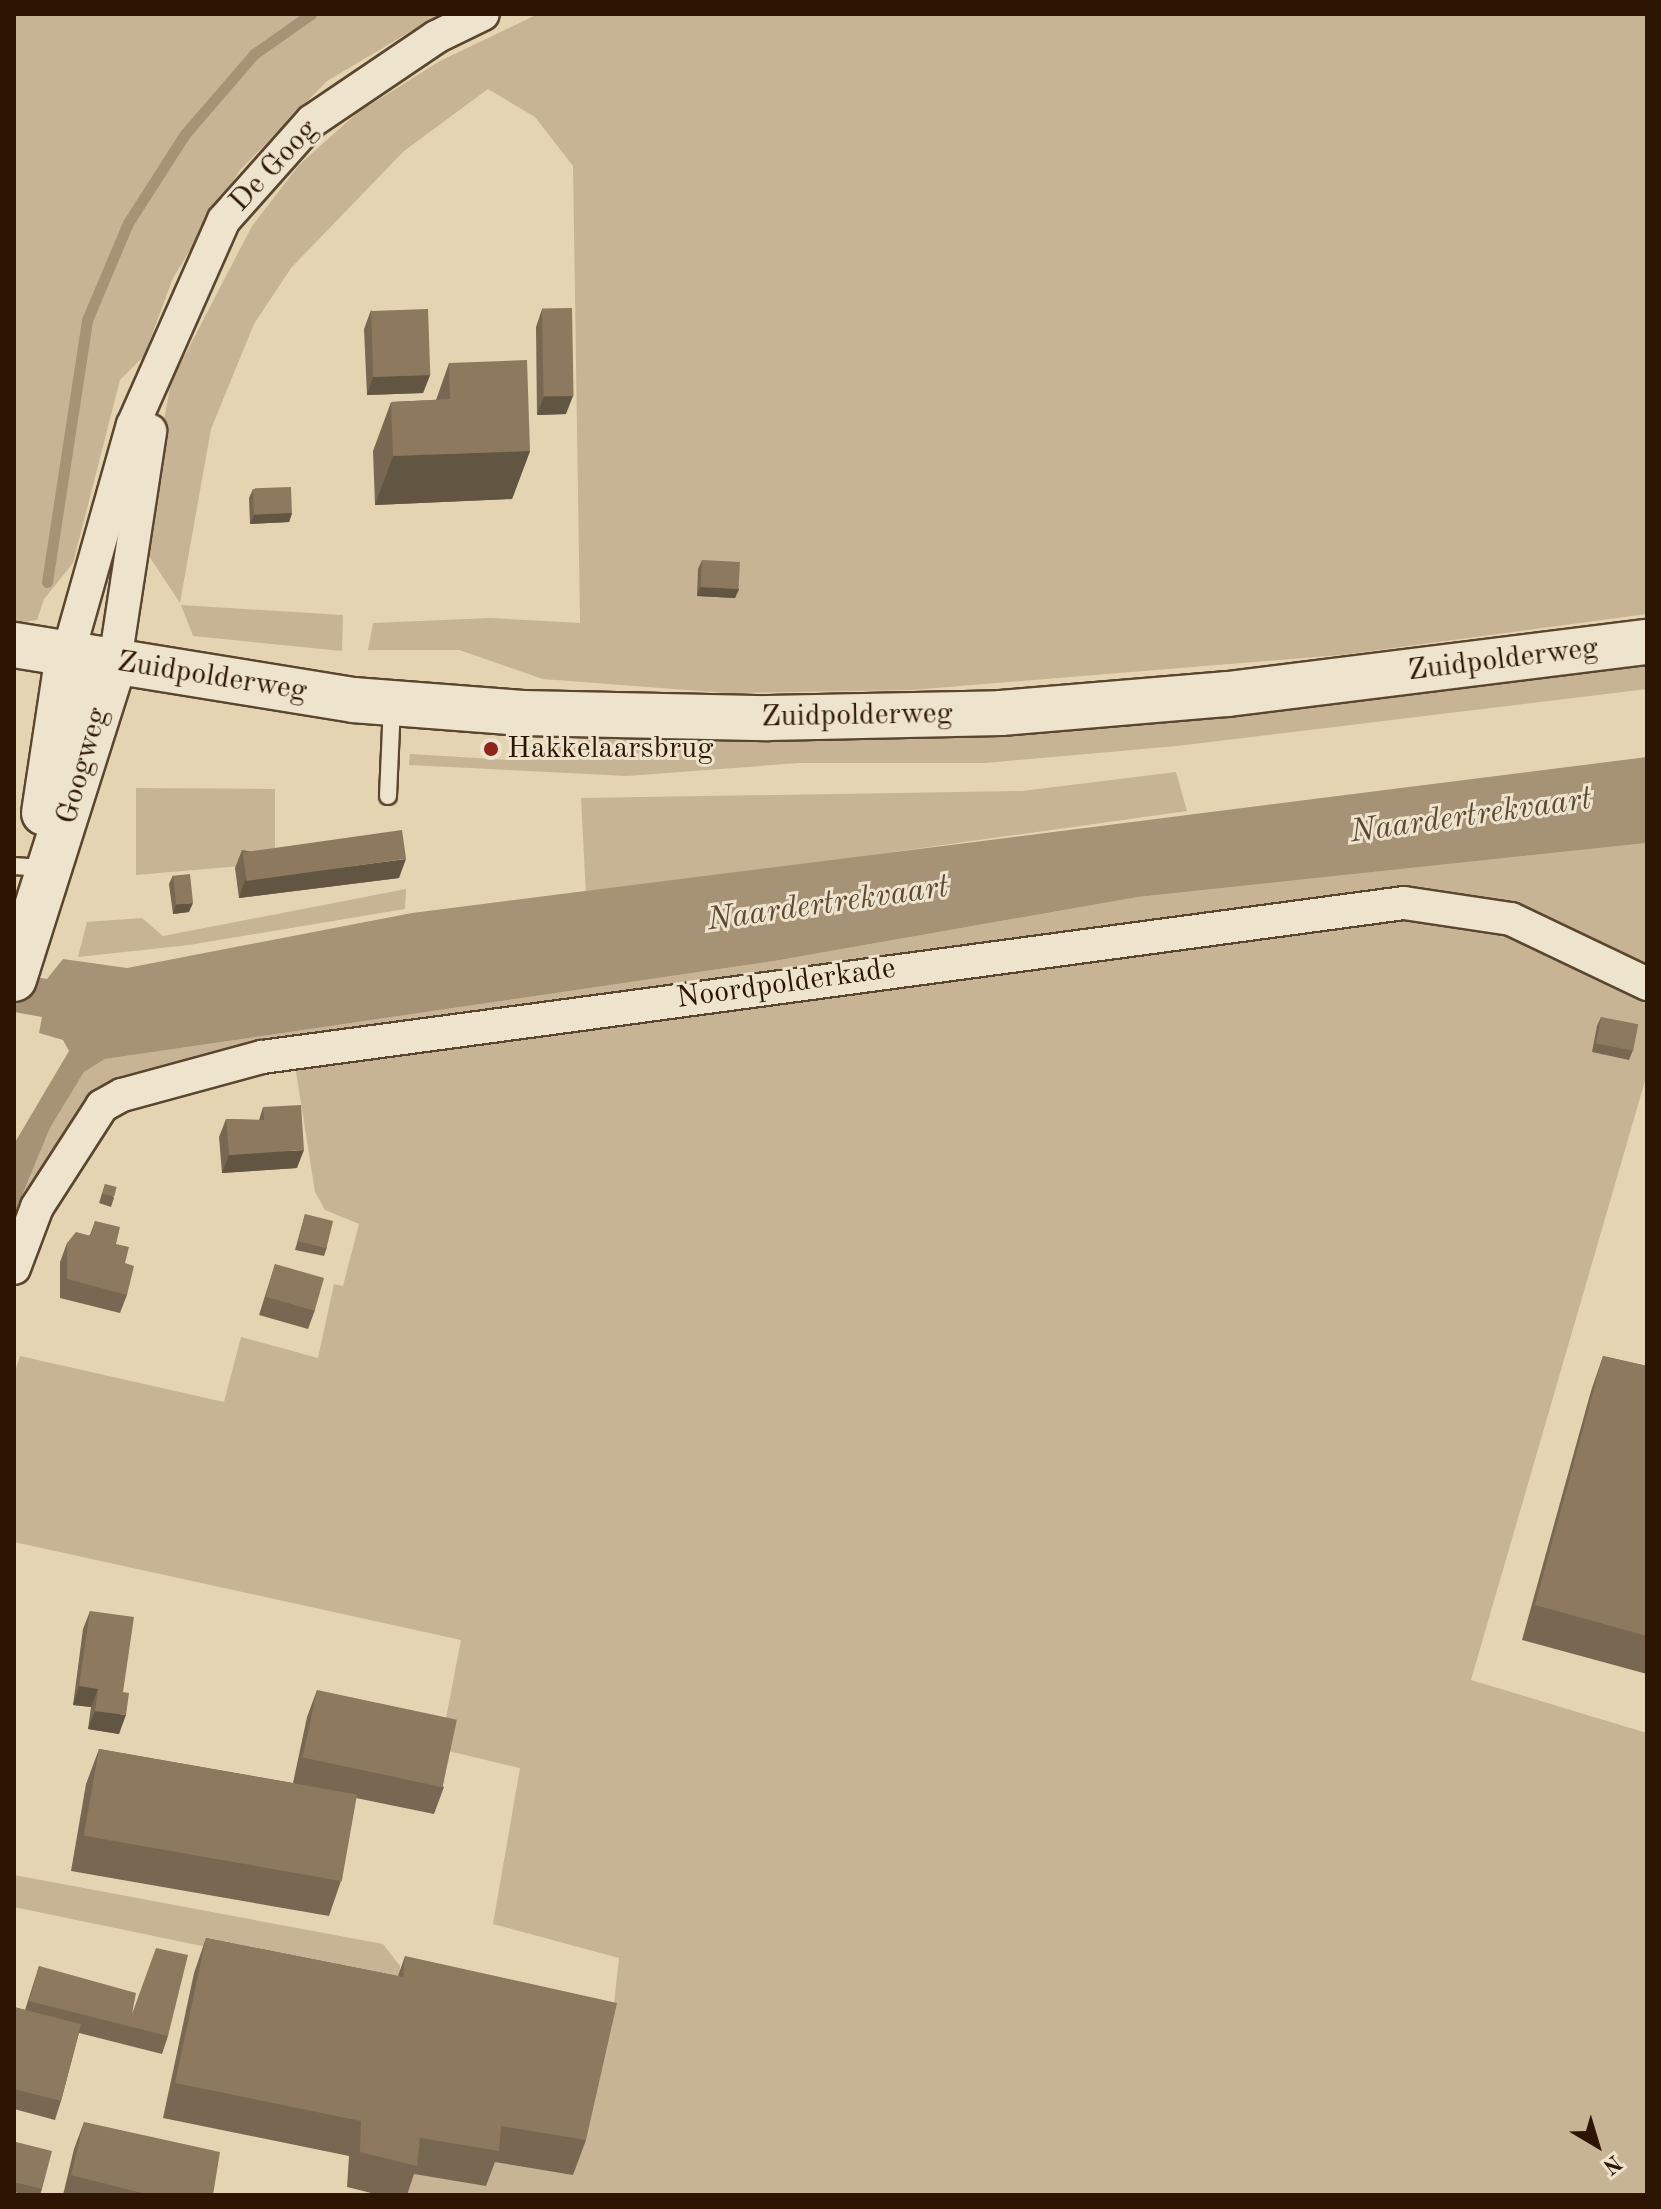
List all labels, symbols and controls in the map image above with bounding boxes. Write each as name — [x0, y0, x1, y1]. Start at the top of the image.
street label: De Goog — [222, 112, 326, 220]
street label: Zuidpolderweg — [1406, 630, 1600, 690]
street label: Zuidpolderweg — [115, 644, 309, 710]
street label: Zuidpolderweg — [761, 696, 953, 736]
street label: Googweg — [49, 704, 117, 828]
place label: Hakkelaarsbrug — [507, 731, 713, 767]
marker: Hakkelaarsbrug — [482, 740, 500, 758]
water label: Naardertrekvaart — [1348, 781, 1594, 853]
water label: Naardertrekvaart — [705, 869, 951, 941]
street label: Noordpolderkade — [674, 951, 898, 1017]
north arrow — [1557, 2105, 1637, 2185]
text: N — [1598, 2150, 1625, 2178]

